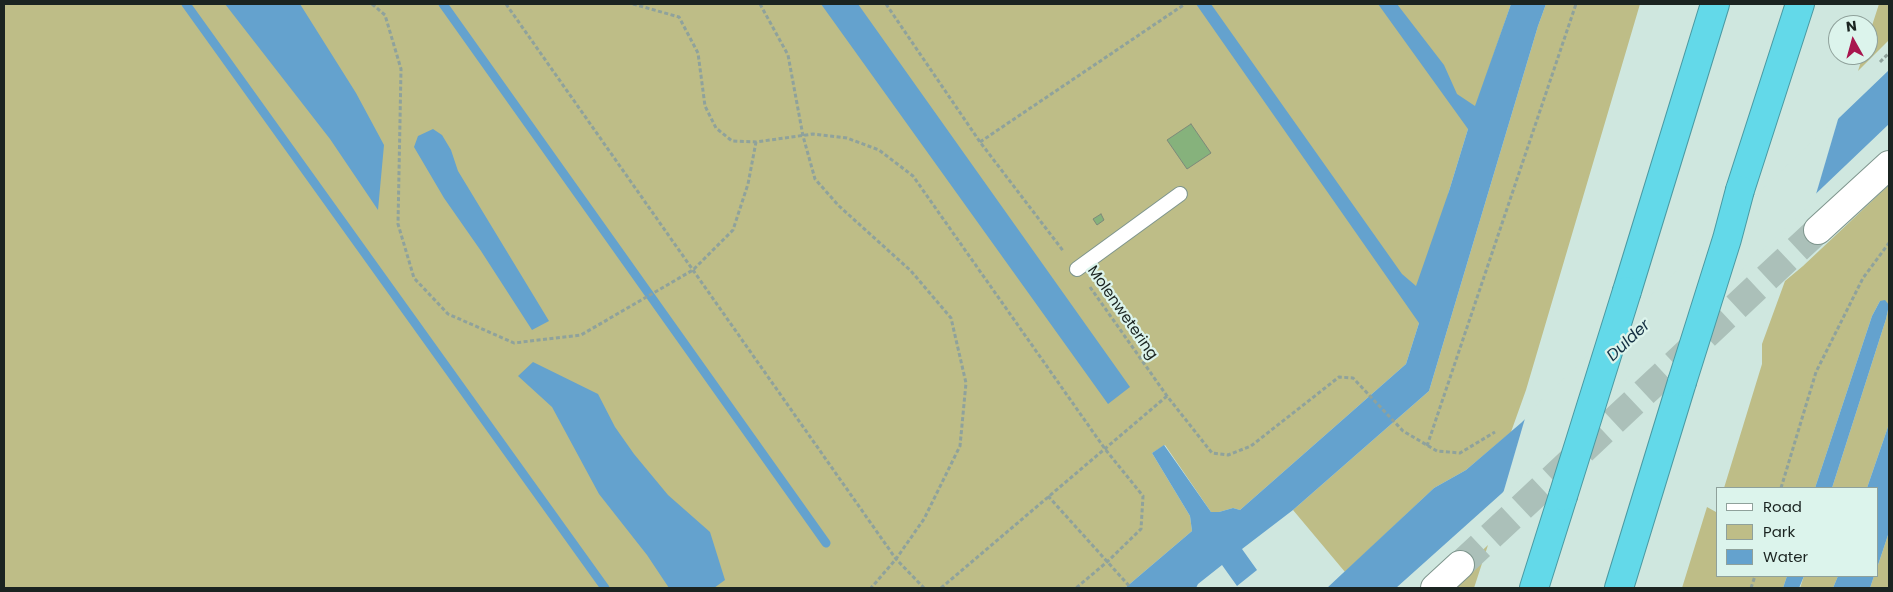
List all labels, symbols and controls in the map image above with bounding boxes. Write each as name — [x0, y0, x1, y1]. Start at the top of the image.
north arrow — [1828, 15, 1878, 65]
text: N — [1845, 16, 1858, 37]
street label: Molenwetering — [1083, 263, 1161, 363]
water label: Dulder — [1603, 316, 1655, 366]
legend — [1716, 487, 1878, 577]
text: Road — [1763, 496, 1802, 517]
text: Park — [1763, 521, 1795, 542]
text: Water — [1763, 546, 1808, 567]

